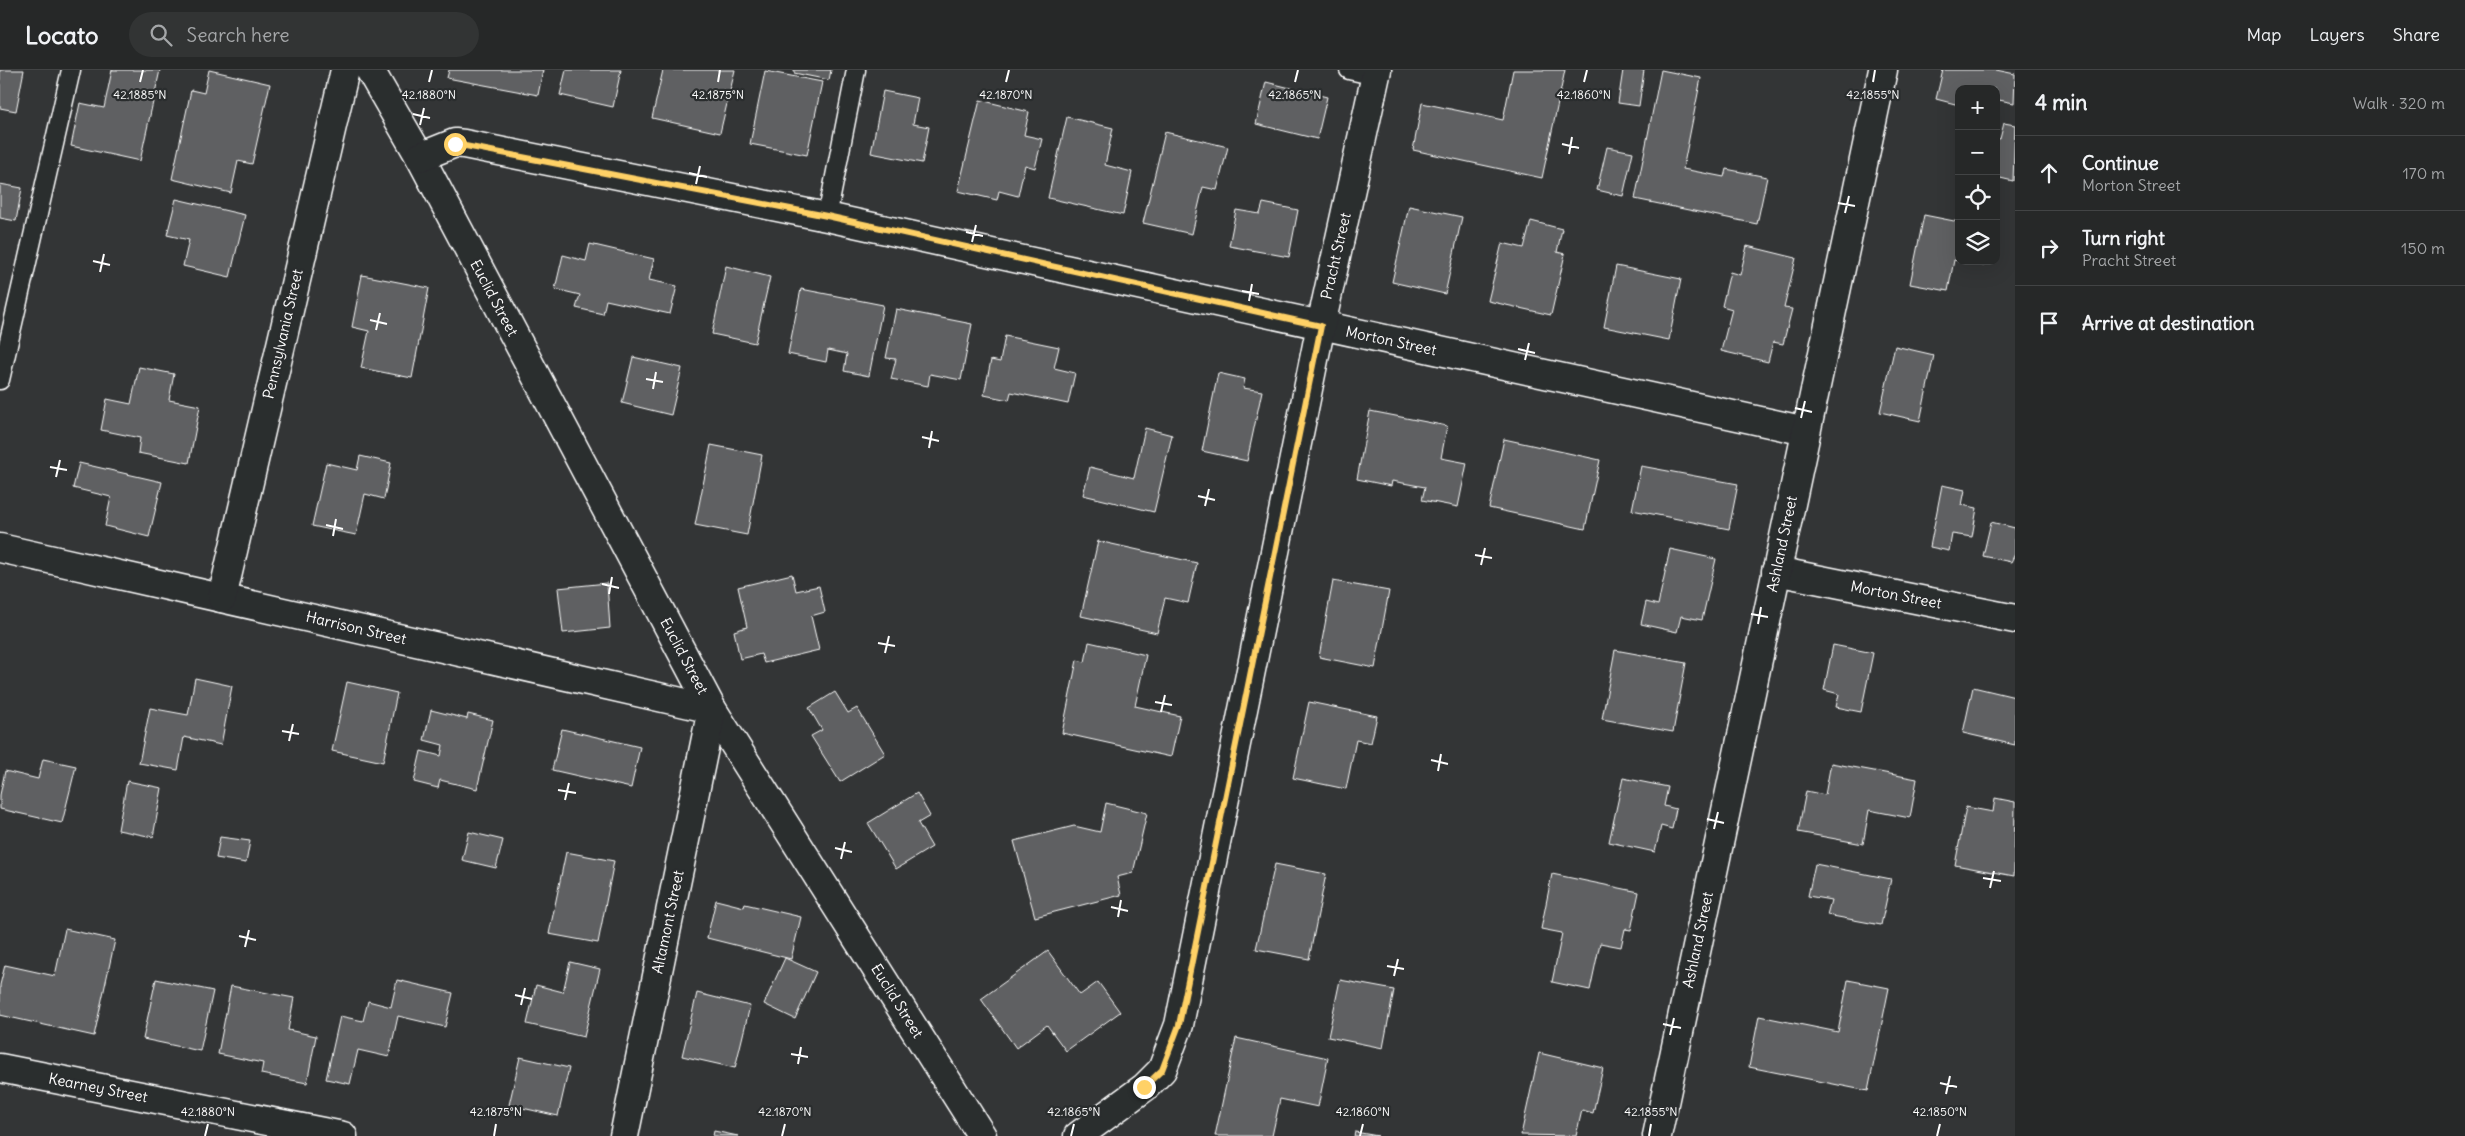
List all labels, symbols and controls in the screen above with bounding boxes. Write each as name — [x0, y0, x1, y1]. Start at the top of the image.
search box — [129, 12, 479, 57]
text: Locato — [25, 20, 99, 50]
icon: search — [147, 21, 175, 49]
text: Search here — [187, 23, 290, 47]
text: Map — [2246, 23, 2281, 46]
text: Layers — [2309, 23, 2365, 46]
text: Share — [2393, 23, 2440, 46]
map controls — [1955, 85, 2000, 265]
button: + — [1955, 85, 2000, 130]
text: 42.1885°N — [113, 87, 167, 102]
text: 42.1880°N — [402, 87, 456, 102]
text: 42.1875°N — [692, 87, 744, 102]
text: 42.1870°N — [979, 87, 1033, 102]
text: 42.1865°N — [1268, 87, 1322, 102]
text: 42.1860°N — [1557, 87, 1611, 102]
text: 42.1855°N — [1846, 87, 1900, 102]
text: 4 min — [2035, 89, 2087, 116]
text: Walk · 320 m — [2353, 93, 2445, 113]
button: − — [1955, 130, 2000, 175]
route start — [444, 133, 467, 156]
text: Continue — [2082, 151, 2159, 175]
icon: ahead — [2035, 159, 2063, 187]
text: 170 m — [2402, 163, 2445, 183]
button: locate — [1955, 175, 2000, 220]
text: Morton Street — [2082, 175, 2181, 195]
street label: Pracht Street — [1316, 211, 1355, 301]
button: layers — [1955, 220, 2000, 265]
text: Turn right — [2082, 226, 2165, 250]
icon: right — [2035, 234, 2063, 262]
text: 150 m — [2401, 238, 2445, 258]
text: Pracht Street — [2082, 250, 2176, 270]
street label: Euclid Street — [466, 256, 523, 339]
street label: Pennsylvania Street — [258, 267, 307, 401]
icon: arrive — [2035, 309, 2063, 337]
text: Arrive at destination — [2082, 311, 2255, 335]
street label: Morton Street — [1344, 322, 1438, 359]
street label: Ashland Street — [1762, 494, 1801, 594]
street label: Morton Street — [1849, 576, 1943, 613]
street label: Harrison Street — [304, 607, 408, 648]
street label: Euclid Street — [656, 614, 713, 697]
street label: Altamont Street — [647, 868, 688, 975]
street label: Ashland Street — [1678, 890, 1717, 990]
street label: Euclid Street — [867, 960, 928, 1041]
street label: Kearney Street — [47, 1069, 149, 1106]
route end — [1133, 1076, 1156, 1099]
text: 42.1880°N — [181, 1104, 235, 1119]
text: 42.1875°N — [470, 1104, 522, 1119]
text: 42.1870°N — [758, 1104, 812, 1119]
text: 42.1865°N — [1047, 1104, 1101, 1119]
text: 42.1860°N — [1336, 1104, 1390, 1119]
text: 42.1855°N — [1624, 1104, 1678, 1119]
text: 42.1850°N — [1913, 1104, 1967, 1119]

